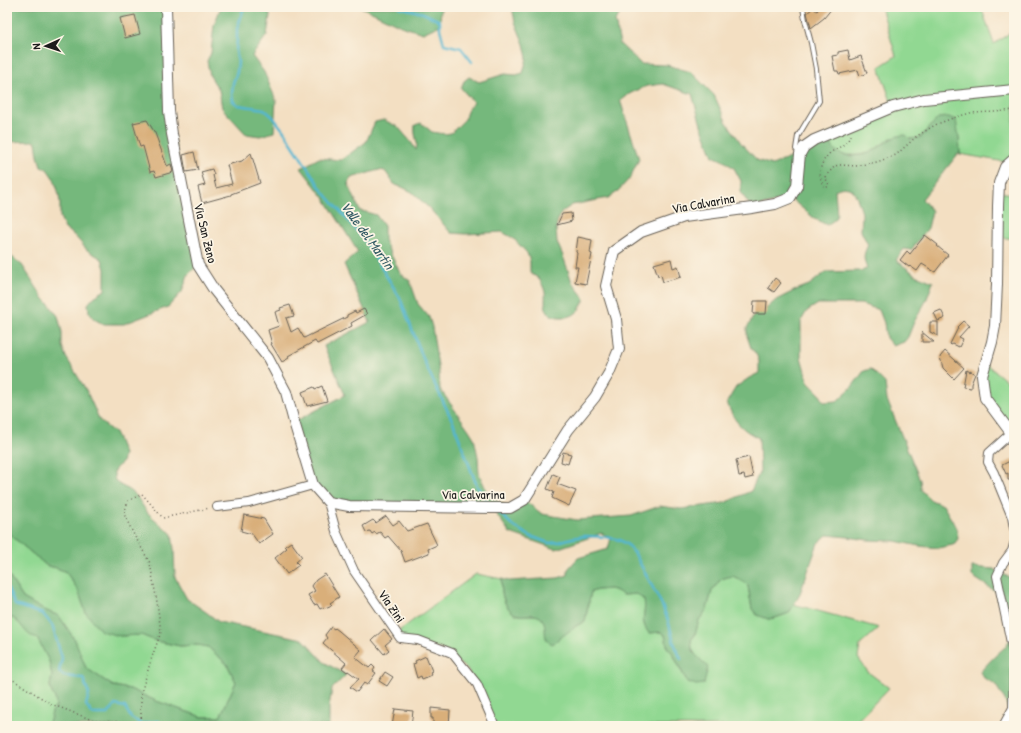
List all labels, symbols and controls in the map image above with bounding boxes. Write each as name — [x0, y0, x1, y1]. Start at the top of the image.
north arrow — [26, 26, 66, 66]
text: N — [29, 43, 43, 50]
street label: Via Calvarina — [670, 189, 736, 217]
water label: Valle del Martin — [337, 197, 400, 274]
street label: Via San Zeno — [190, 201, 222, 265]
street label: Via Calvarina — [441, 485, 505, 503]
street label: Via Zini — [374, 586, 410, 626]

